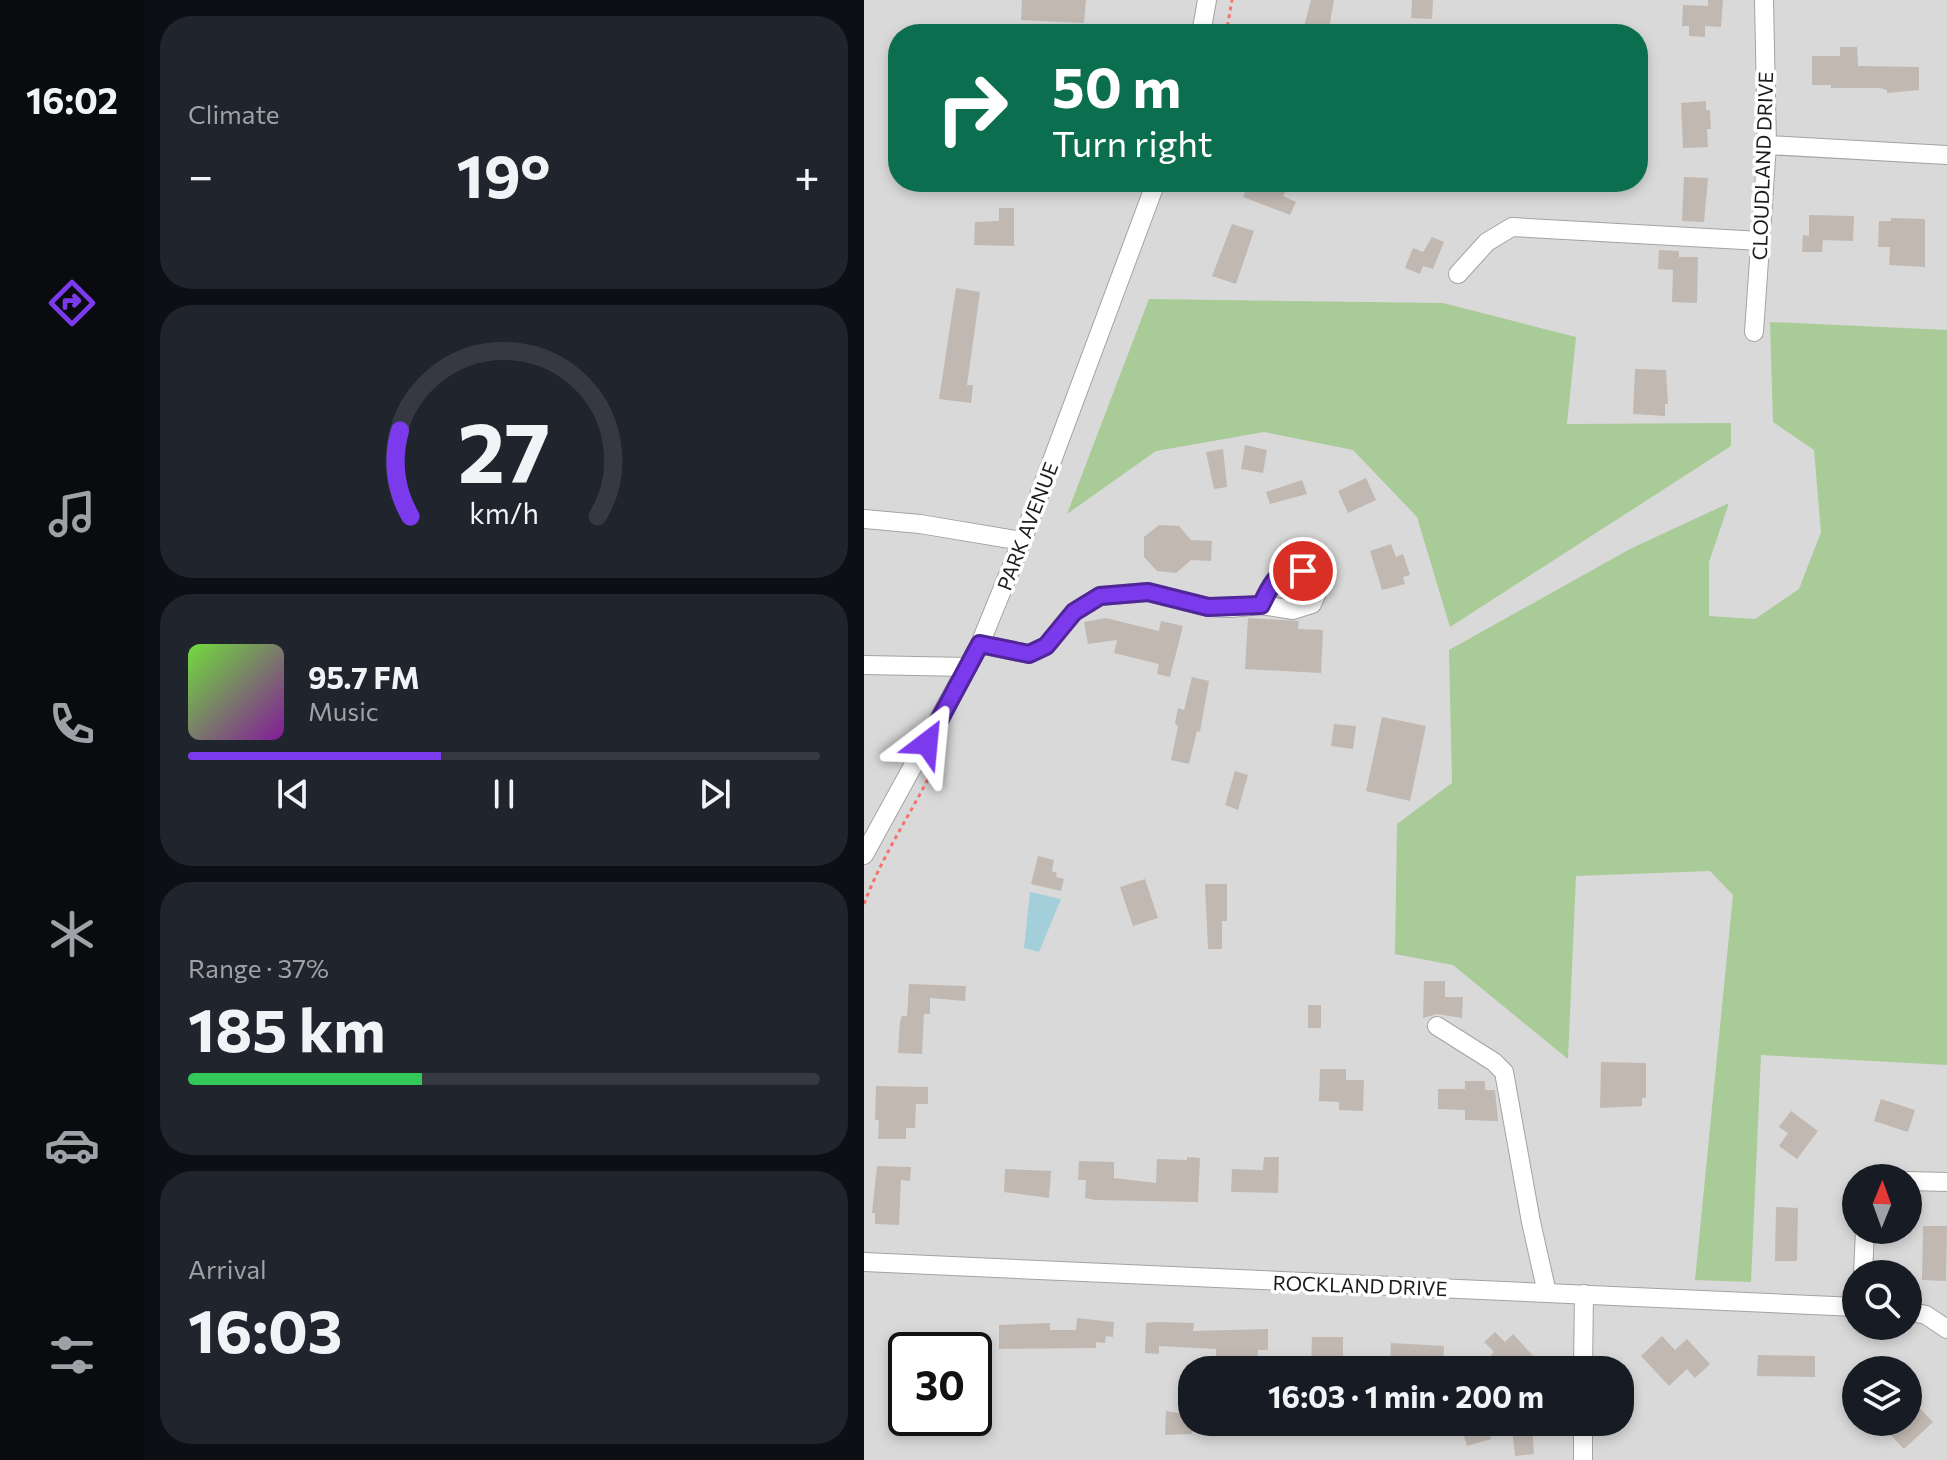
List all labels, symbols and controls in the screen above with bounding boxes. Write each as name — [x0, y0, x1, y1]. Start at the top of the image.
text: 50 m — [1052, 51, 1181, 120]
icon: right — [920, 56, 1024, 160]
street label: CLOUDLAND DRIVE — [1747, 71, 1777, 261]
text: 16:02 — [26, 77, 118, 121]
text: Climate — [188, 98, 280, 129]
text: Turn right — [1052, 120, 1213, 164]
text: 19° — [456, 137, 551, 210]
text: − — [188, 147, 213, 201]
text: + — [794, 147, 820, 201]
icon: directions — [44, 275, 100, 331]
text: 27 — [458, 398, 550, 500]
street label: PARK AVENUE — [992, 458, 1062, 594]
icon: music — [44, 486, 100, 542]
text: km/h — [469, 495, 539, 530]
pin — [1269, 537, 1337, 605]
icon: arrive — [1281, 549, 1325, 593]
text: 95.7 FM — [308, 658, 420, 695]
text: Music — [308, 695, 379, 726]
icon: phone — [44, 696, 100, 752]
position arrow — [885, 701, 969, 785]
icon: previous — [271, 772, 315, 816]
icon: pause — [482, 772, 526, 816]
icon: next — [693, 772, 737, 816]
icon: climate — [44, 906, 100, 962]
text: Range · 37% — [188, 952, 329, 983]
text: 185 km — [188, 991, 386, 1064]
icon: car — [44, 1117, 100, 1173]
north arrow — [1842, 1164, 1922, 1244]
map controls — [1842, 1164, 1922, 1436]
text: Arrival — [188, 1253, 267, 1284]
button: search — [1842, 1260, 1922, 1340]
street label: ROCKLAND DRIVE — [1272, 1270, 1448, 1300]
text: 16:03 — [188, 1292, 343, 1365]
icon: filters — [44, 1327, 100, 1383]
speed limit sign: 30 — [888, 1332, 992, 1436]
button: layers — [1842, 1356, 1922, 1436]
text: 16:03 · 1 min · 200 m — [1268, 1377, 1544, 1414]

